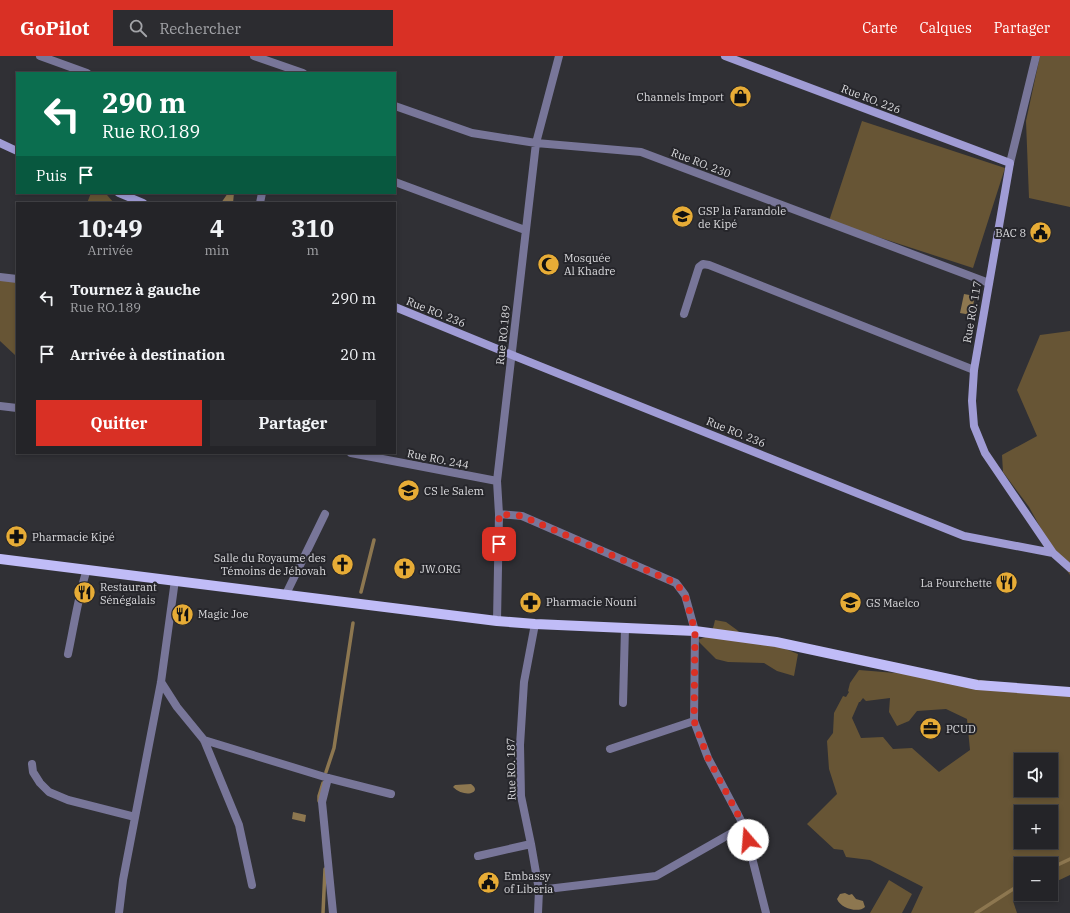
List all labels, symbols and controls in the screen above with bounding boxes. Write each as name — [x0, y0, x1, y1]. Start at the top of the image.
search box — [113, 10, 393, 46]
text: GoPilot — [20, 16, 89, 40]
icon: search — [127, 17, 149, 39]
text: Rechercher — [159, 19, 241, 38]
text: Carte — [862, 19, 898, 37]
text: Calques — [920, 19, 972, 37]
text: Partager — [994, 19, 1050, 37]
street label: Rue RO. 226 — [839, 81, 903, 117]
text: 290 m — [102, 84, 186, 121]
shop icon: Channels Import — [727, 84, 753, 110]
icon: left — [36, 88, 88, 140]
place label: Channels Import — [637, 90, 724, 104]
text: Rue RO.189 — [102, 120, 200, 143]
street label: Rue RO. 230 — [669, 145, 733, 181]
icon: arrive — [75, 164, 97, 186]
text: Puis — [36, 166, 67, 185]
school or university icon: GSP la Farandole de Kipé — [670, 204, 696, 230]
place label: GSP la Farandole de Kipé — [698, 204, 786, 231]
text: 10:49 — [78, 212, 143, 244]
text: 4 — [210, 212, 224, 244]
text: 310 — [291, 212, 334, 244]
public building icon: BAC 8 — [1028, 220, 1054, 246]
place label: BAC 8 — [995, 226, 1026, 240]
text: Arrivée — [88, 242, 133, 259]
text: min — [204, 242, 229, 259]
text: m — [306, 242, 319, 259]
mosque icon: Mosquée Al Khadre — [535, 251, 561, 277]
place label: Mosquée Al Khadre — [564, 251, 615, 278]
text: Tournez à gauche — [70, 280, 201, 299]
street label: Rue RO. 117 — [960, 280, 984, 344]
icon: left — [36, 287, 58, 309]
text: 290 m — [331, 289, 376, 308]
street label: Rue RO. 236 — [404, 294, 468, 330]
text: Rue RO.189 — [70, 299, 141, 316]
street label: Rue RO.189 — [493, 304, 513, 366]
icon: arrive — [36, 343, 58, 365]
text: Arrivée à destination — [70, 345, 225, 364]
text: 20 m — [340, 345, 376, 364]
button: Quitter — [36, 400, 202, 446]
button: Partager — [210, 400, 376, 446]
street label: Rue RO. 236 — [704, 414, 768, 450]
street label: Rue RO. 244 — [406, 446, 470, 472]
school or university icon: CS le Salem — [395, 478, 421, 504]
place label: CS le Salem — [424, 484, 485, 498]
pharmacy icon: Pharmacie Kipé — [4, 524, 30, 550]
pin — [482, 527, 516, 561]
place label: Pharmacie Kipé — [32, 530, 115, 544]
icon: arrive — [488, 533, 510, 555]
place label: Salle du Royaume des Témoins de Jéhovah — [214, 551, 326, 578]
church icon: Salle du Royaume des Témoins de Jéhovah — [329, 551, 355, 577]
church icon: JW.ORG — [391, 556, 417, 582]
place label: JW.ORG — [420, 562, 461, 576]
restaurant icon: La Fourchette — [994, 570, 1020, 596]
place label: La Fourchette — [921, 576, 992, 590]
restaurant icon: Restaurant Sénégalais — [72, 580, 98, 606]
place label: Restaurant Sénégalais — [100, 580, 157, 607]
pharmacy icon: Pharmacie Nouni — [517, 589, 543, 615]
school or university icon: GS Maelco — [837, 590, 863, 616]
place label: Pharmacie Nouni — [546, 595, 637, 609]
place label: GS Maelco — [866, 596, 920, 610]
restaurant icon: Magic Joe — [169, 601, 195, 627]
place label: Magic Joe — [198, 607, 248, 621]
office icon: PCUD — [918, 716, 944, 742]
place label: PCUD — [946, 722, 976, 736]
street label: Rue RO. 187 — [503, 738, 519, 800]
map controls — [1014, 753, 1058, 901]
button: sound — [1014, 753, 1058, 797]
button: + — [1014, 805, 1058, 849]
position arrow — [727, 819, 769, 861]
button: − — [1014, 857, 1058, 901]
public building icon: Embassy of Liberia — [476, 869, 502, 895]
place label: Embassy of Liberia — [504, 869, 553, 896]

